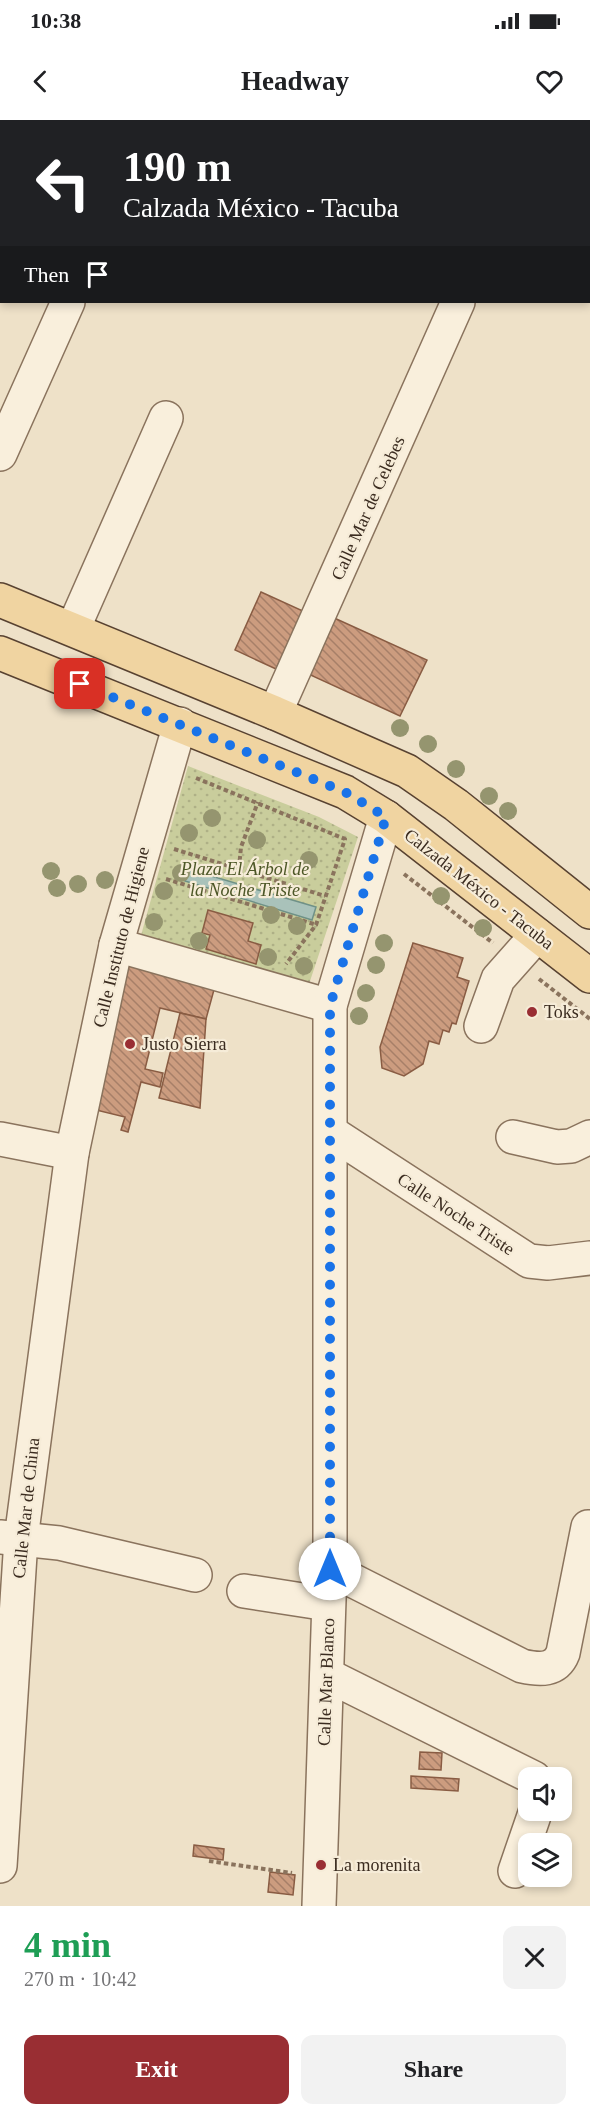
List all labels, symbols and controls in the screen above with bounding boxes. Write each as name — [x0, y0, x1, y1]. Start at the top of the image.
text: 10:38 — [30, 8, 81, 33]
icon: back — [24, 65, 57, 98]
icon: heart — [533, 65, 566, 98]
text: Headway — [241, 66, 349, 96]
icon: left — [24, 144, 102, 222]
text: 190 m — [123, 144, 232, 190]
text: Calzada México - Tacuba — [123, 193, 399, 223]
icon: arrive — [81, 258, 114, 291]
text: Then — [24, 262, 69, 287]
street label: Calle Mar de Celebes — [327, 433, 409, 583]
pin — [54, 658, 105, 709]
icon: arrive — [63, 667, 96, 700]
street label: Calzada México - Tacuba — [400, 825, 558, 953]
street label: Calle Instituto de Higiene — [89, 845, 153, 1029]
park label: Plaza El Árbol de la Noche Triste — [180, 858, 309, 900]
place label: Toks — [544, 1002, 579, 1022]
marker: Toks — [525, 1005, 539, 1019]
place label: Justo Sierra — [142, 1034, 227, 1054]
marker: Justo Sierra — [123, 1037, 137, 1051]
street label: Calle Noche Triste — [394, 1169, 518, 1259]
street label: Calle Mar de China — [9, 1437, 43, 1579]
position arrow — [298, 1537, 362, 1601]
street label: Calle Mar Blanco — [314, 1618, 338, 1746]
map controls — [518, 1767, 572, 1887]
button: sound — [518, 1767, 572, 1821]
button: layers — [518, 1833, 572, 1887]
place label: La morenita — [333, 1855, 420, 1875]
marker: La morenita — [314, 1858, 328, 1872]
text: 4 min — [24, 1925, 111, 1965]
button: close — [503, 1926, 566, 1989]
text: 270 m · 10:42 — [24, 1968, 137, 1990]
button: Exit — [24, 2035, 289, 2104]
button: Share — [301, 2035, 566, 2104]

